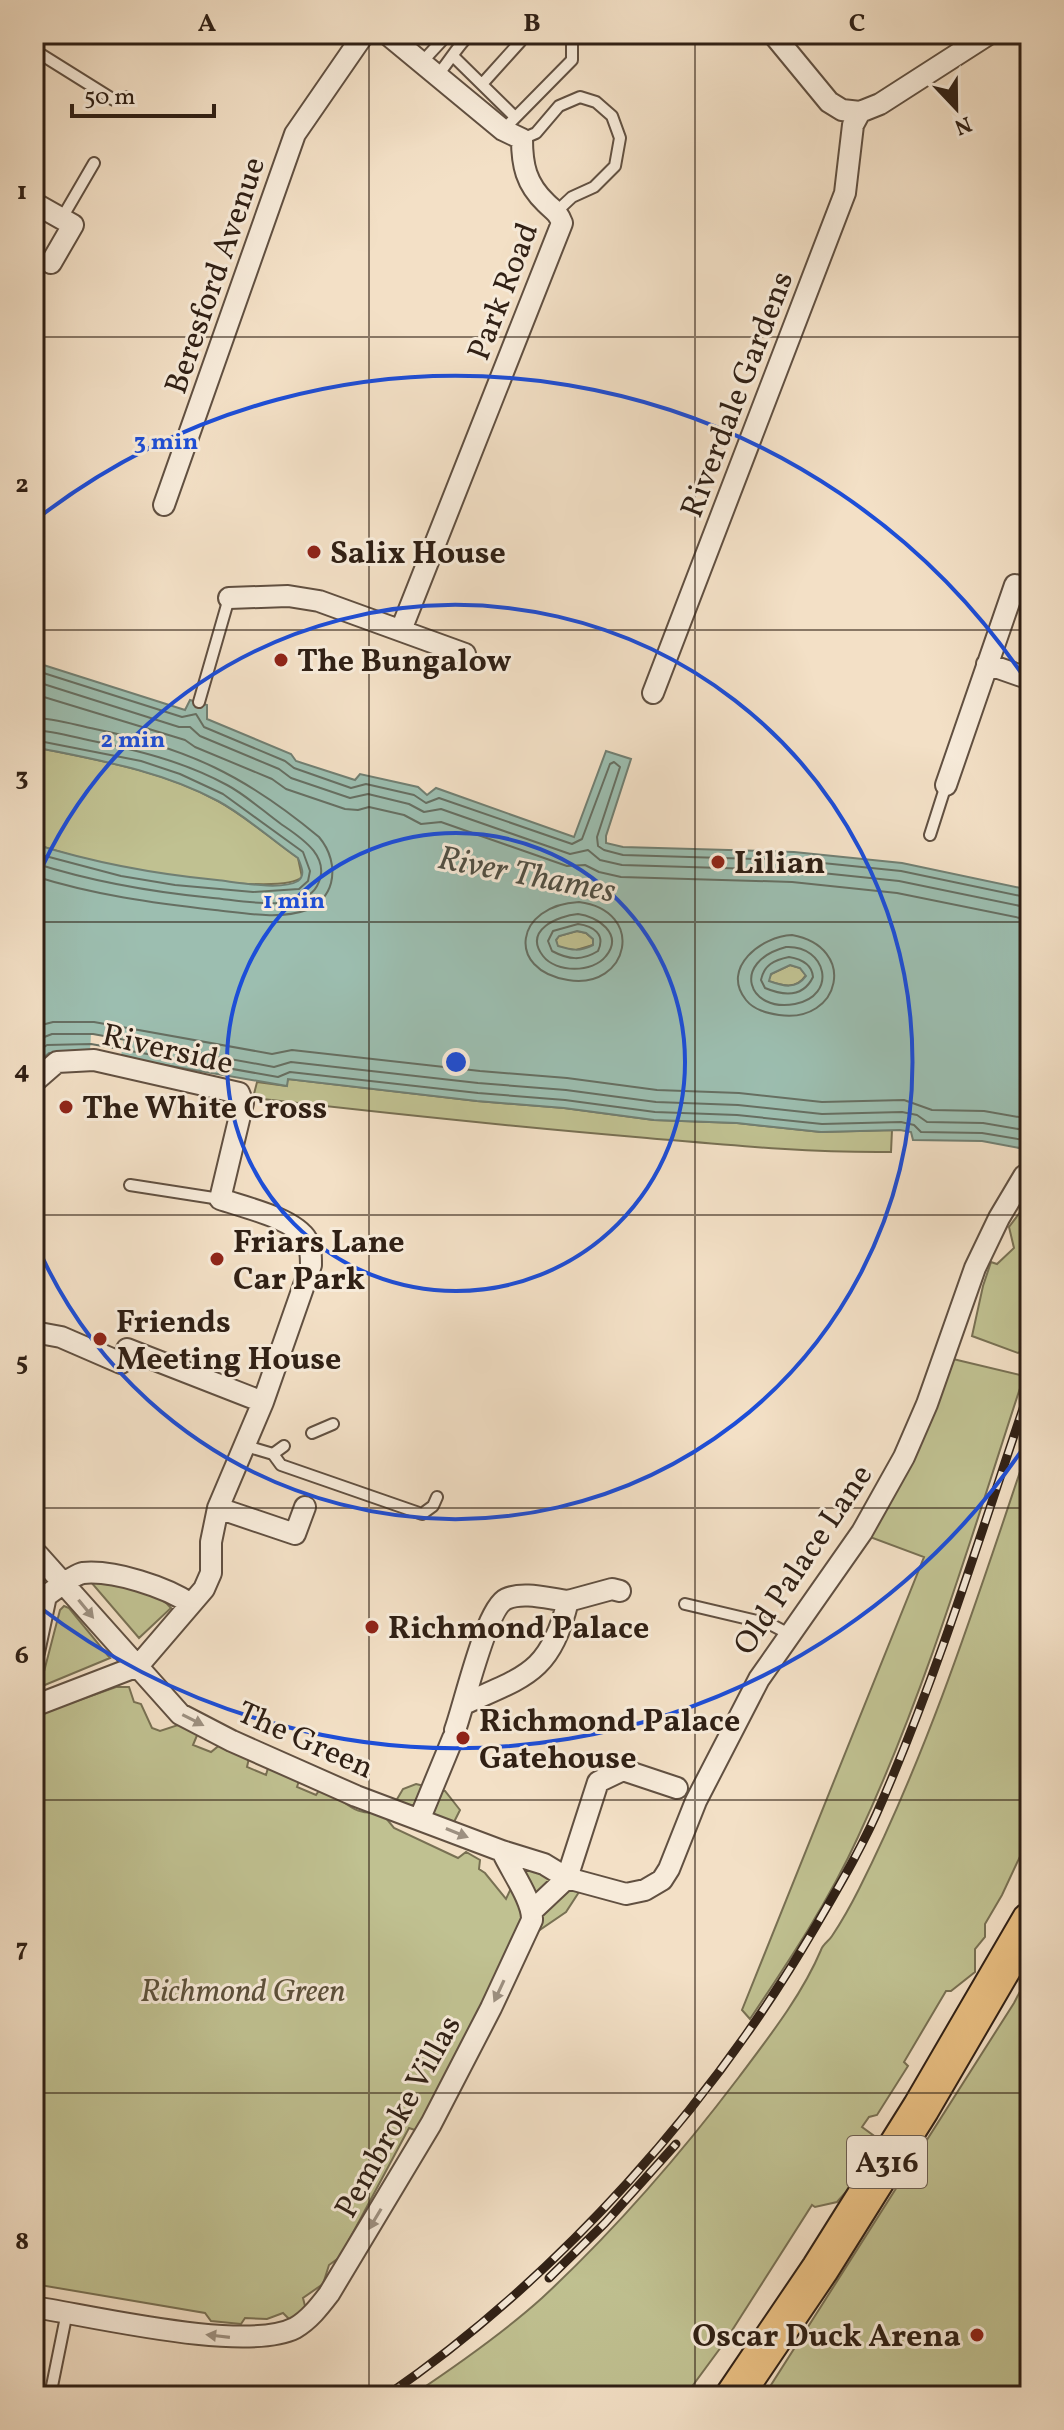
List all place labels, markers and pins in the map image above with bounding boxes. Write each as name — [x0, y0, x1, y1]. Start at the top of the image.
place label: Salix House — [330, 533, 506, 577]
marker: Salix House — [305, 543, 323, 561]
place label: The Bungalow — [297, 641, 511, 685]
marker: The Bungalow — [272, 651, 290, 669]
place label: Lilian — [734, 843, 825, 887]
marker: Lilian — [709, 853, 727, 871]
centre of rings — [442, 1048, 470, 1076]
place label: The White Cross — [82, 1088, 327, 1132]
marker: The White Cross — [57, 1098, 75, 1116]
place label: Friars Lane Car Park — [233, 1222, 405, 1303]
marker: Friars Lane Car Park — [208, 1250, 226, 1268]
place label: Friends Meeting House — [116, 1302, 341, 1383]
marker: Friends Meeting House — [91, 1330, 109, 1348]
place label: Richmond Palace — [388, 1608, 649, 1652]
marker: Richmond Palace — [363, 1618, 381, 1636]
place label: Richmond Palace Gatehouse — [479, 1701, 740, 1782]
marker: Richmond Palace Gatehouse — [454, 1729, 472, 1747]
place label: Oscar Duck Arena — [692, 2316, 961, 2360]
marker: Oscar Duck Arena — [968, 2326, 986, 2344]

